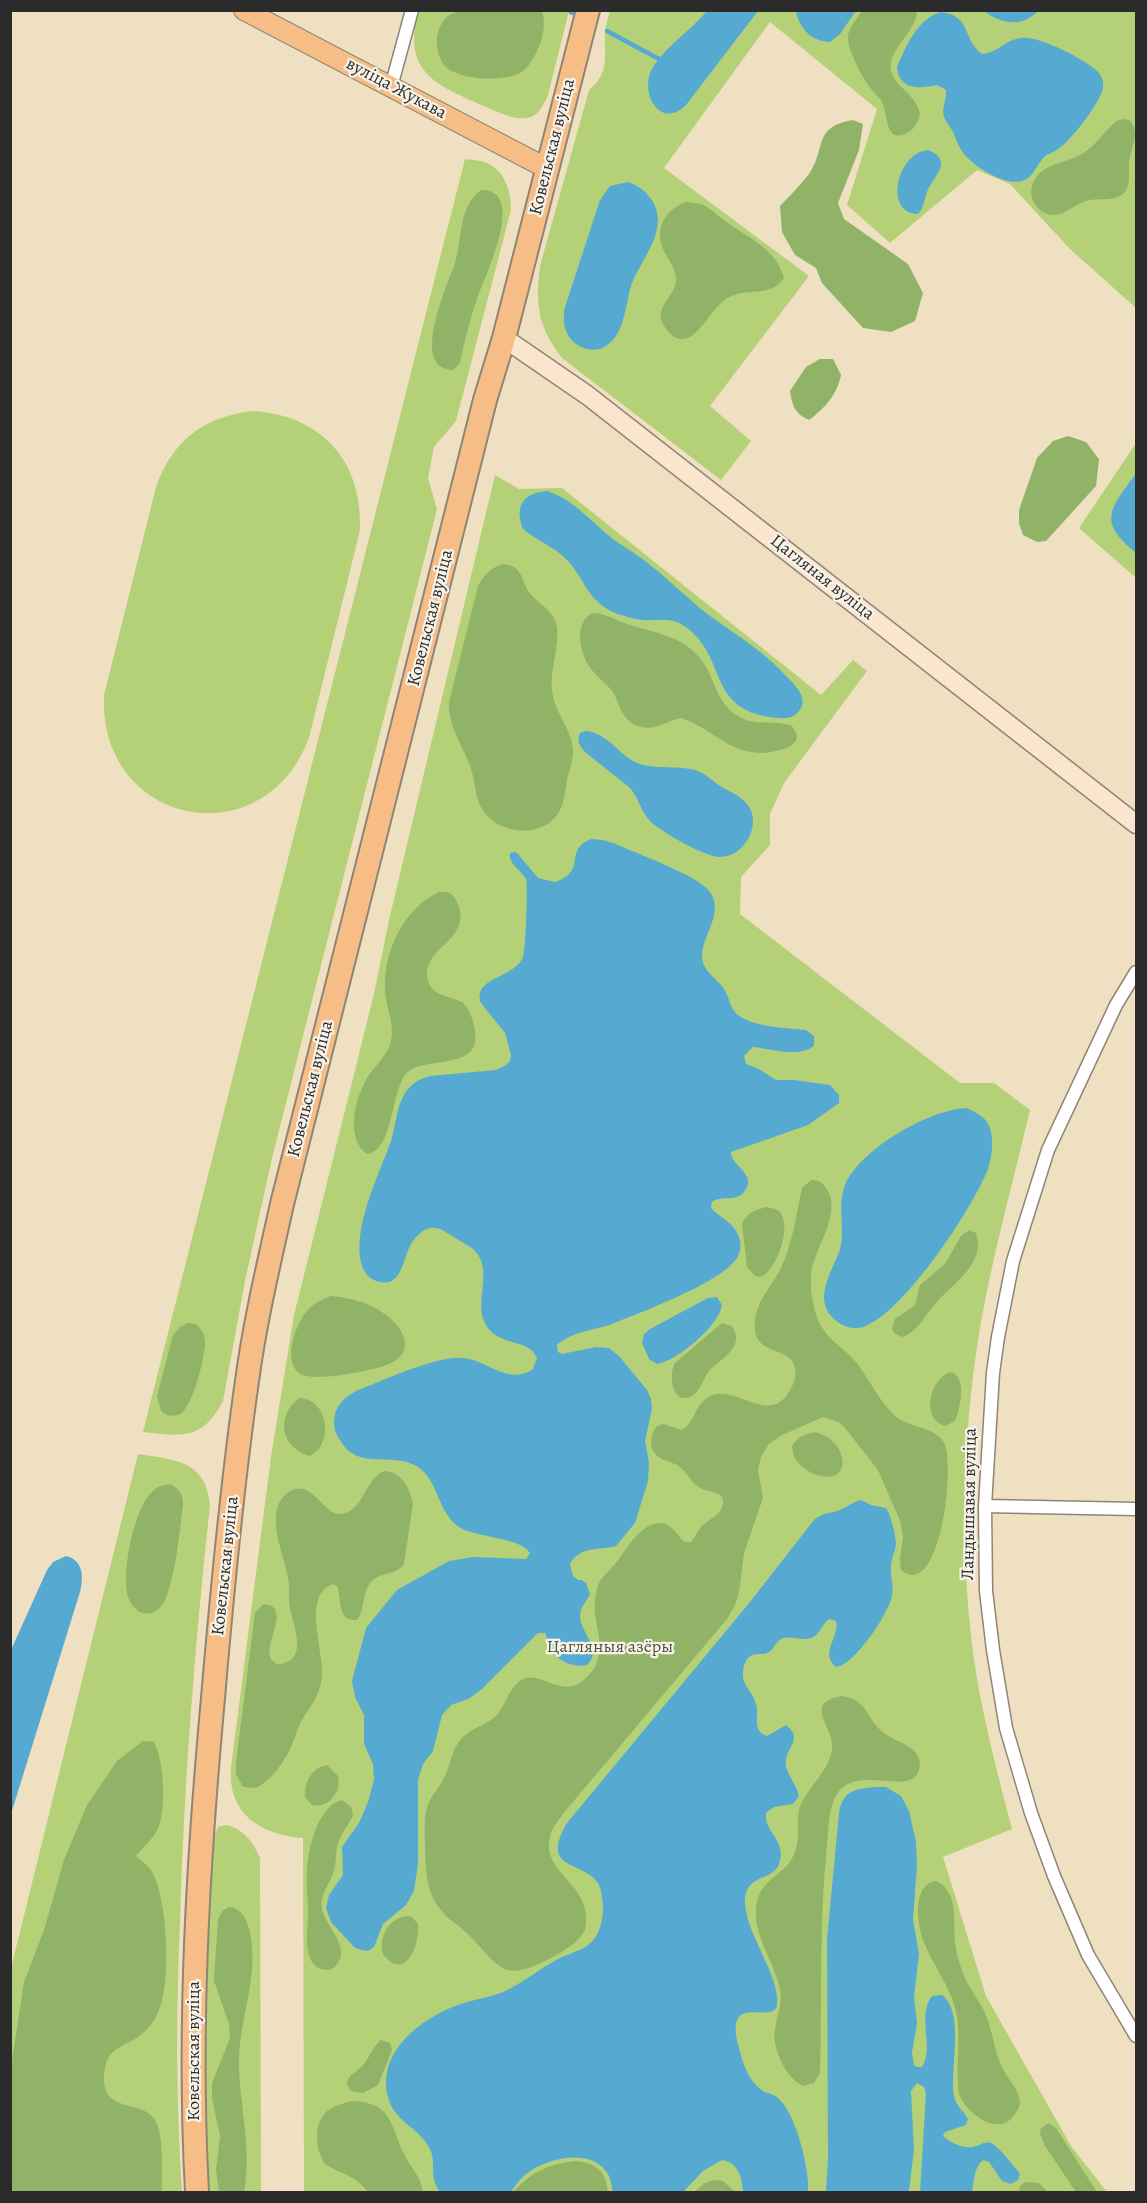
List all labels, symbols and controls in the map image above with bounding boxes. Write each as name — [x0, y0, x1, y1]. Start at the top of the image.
street label: вуліца Жукава — [342, 53, 450, 125]
street label: Ковельская вуліца — [526, 76, 580, 218]
street label: Цагляная вуліца — [766, 531, 878, 625]
street label: Ковельская вуліца — [404, 547, 458, 689]
street label: Ковельская вуліца — [284, 1018, 338, 1160]
street label: Ландышавая вуліца — [958, 1428, 982, 1580]
street label: Ковельская вуліца — [208, 1495, 244, 1637]
park label: Цагляныя азёры — [547, 1637, 673, 1659]
street label: Ковельская вуліца — [184, 1981, 206, 2121]

